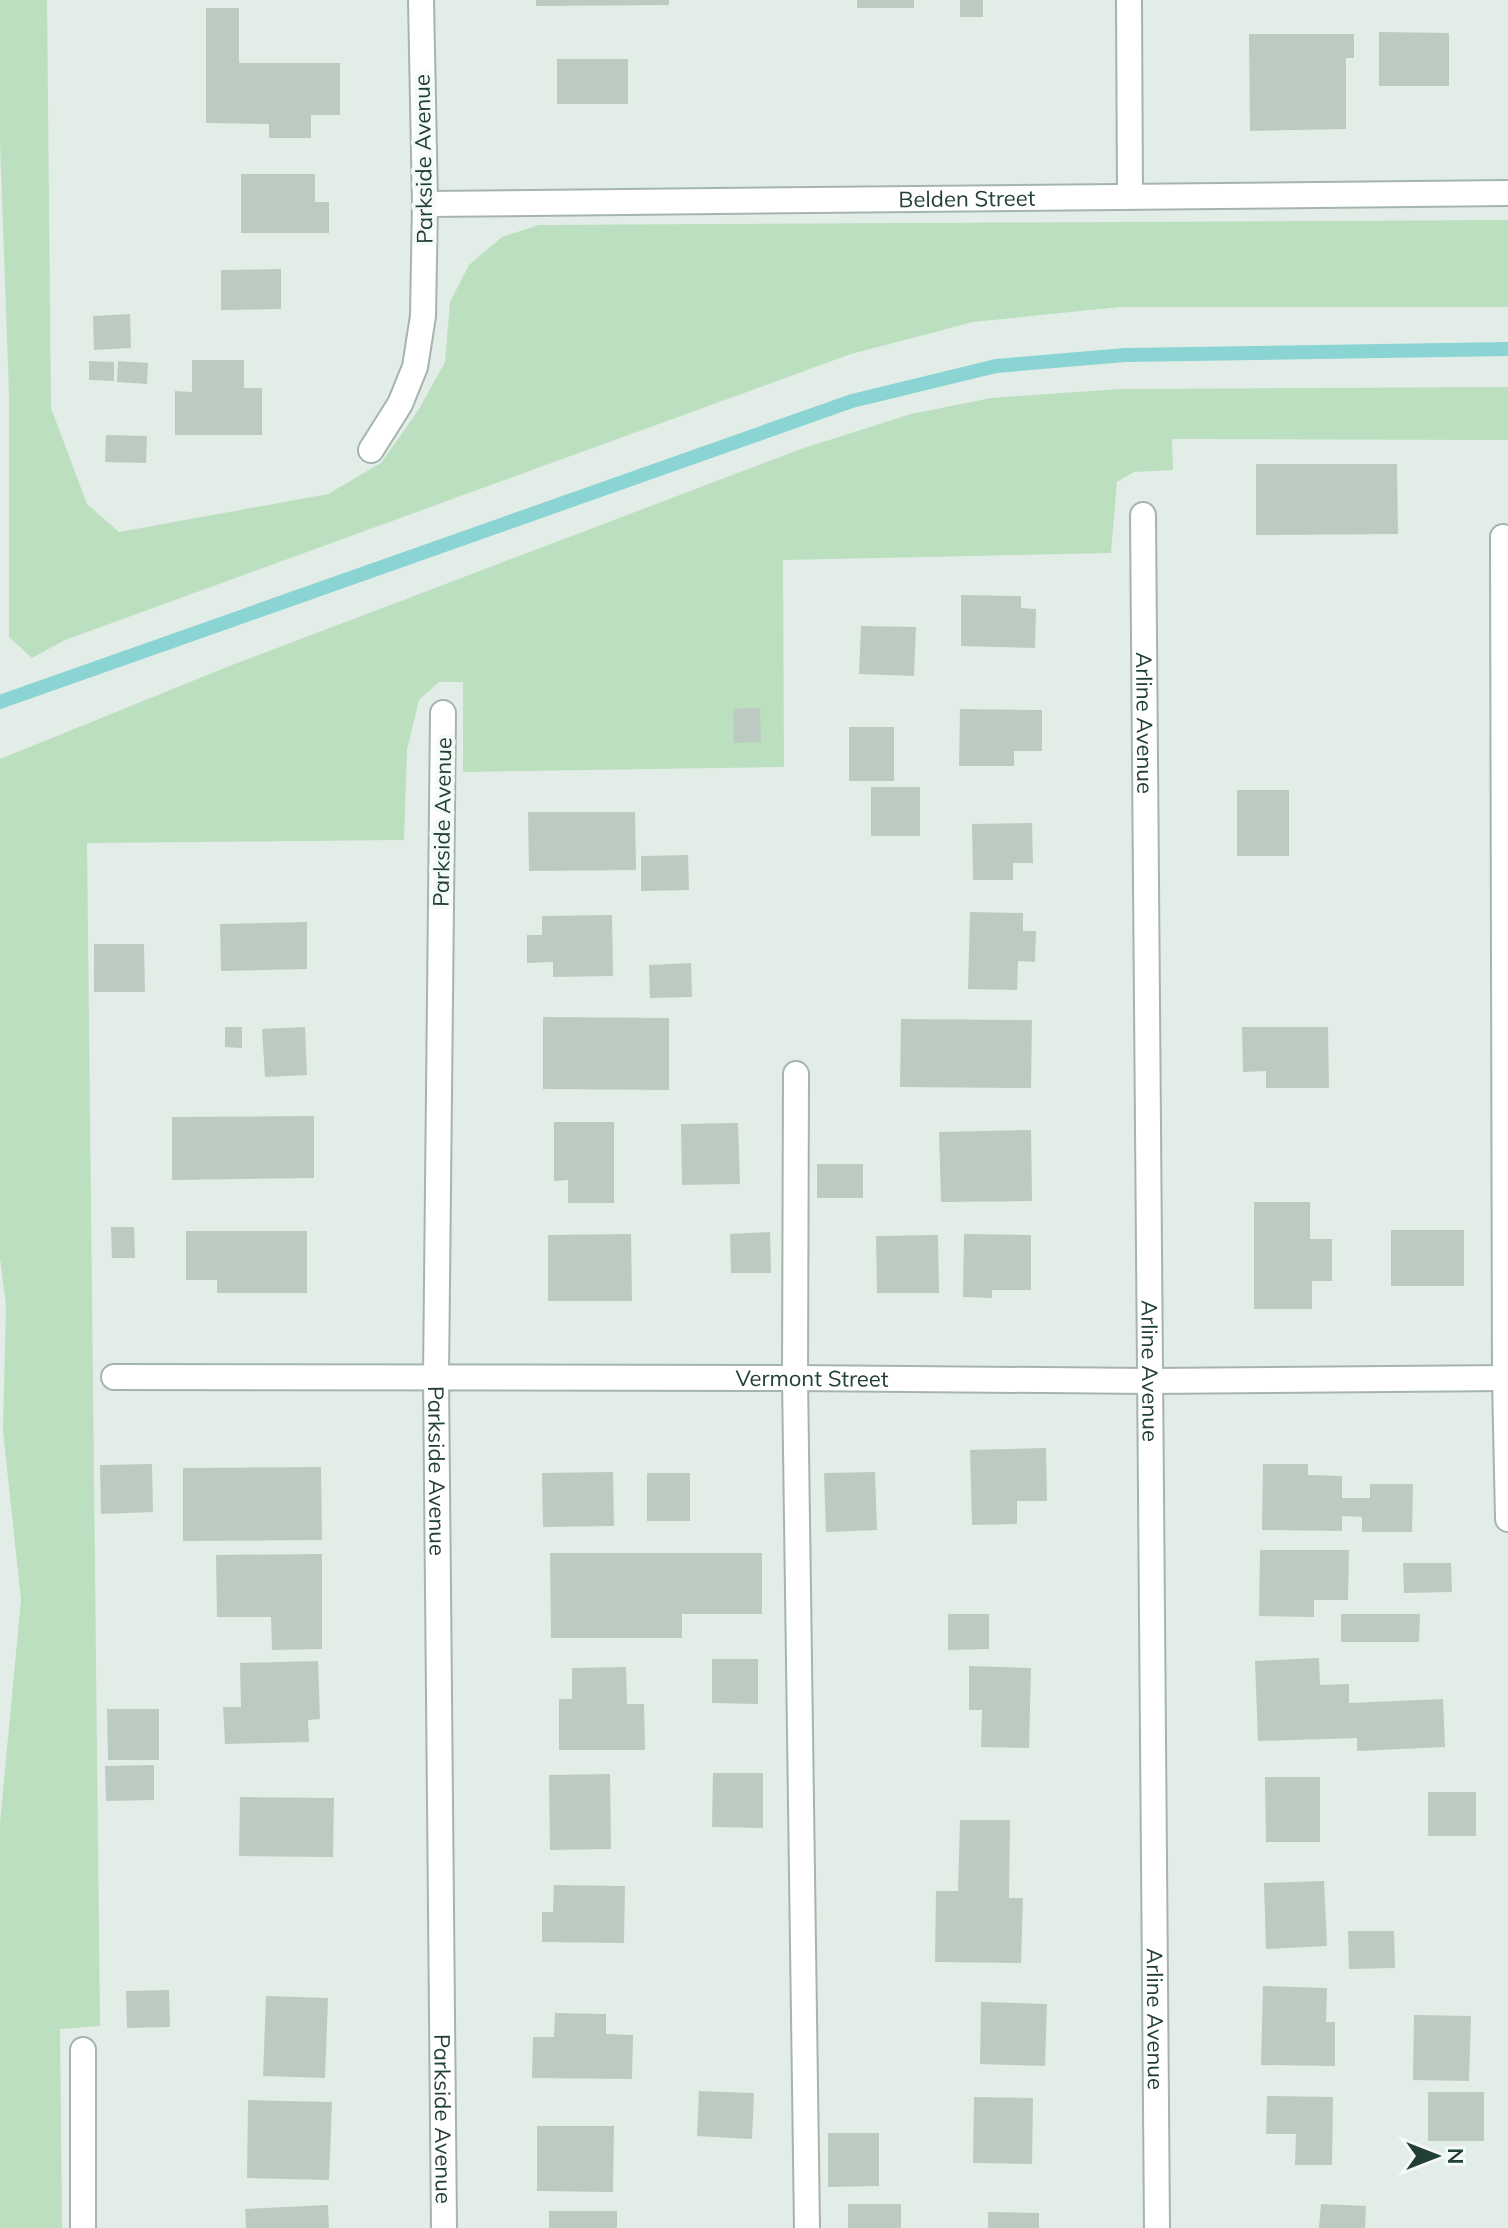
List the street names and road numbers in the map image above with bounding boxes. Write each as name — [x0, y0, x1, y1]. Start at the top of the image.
street label: Parkside Avenue — [408, 74, 438, 244]
street label: Belden Street — [898, 184, 1036, 213]
street label: Arline Avenue — [1130, 652, 1159, 794]
street label: Parkside Avenue — [427, 737, 457, 907]
street label: Arline Avenue — [1135, 1300, 1165, 1442]
street label: Vermont Street — [735, 1364, 889, 1393]
street label: Parkside Avenue — [422, 1386, 452, 1556]
street label: Arline Avenue — [1141, 1948, 1170, 2090]
street label: Parkside Avenue — [428, 2034, 458, 2204]

